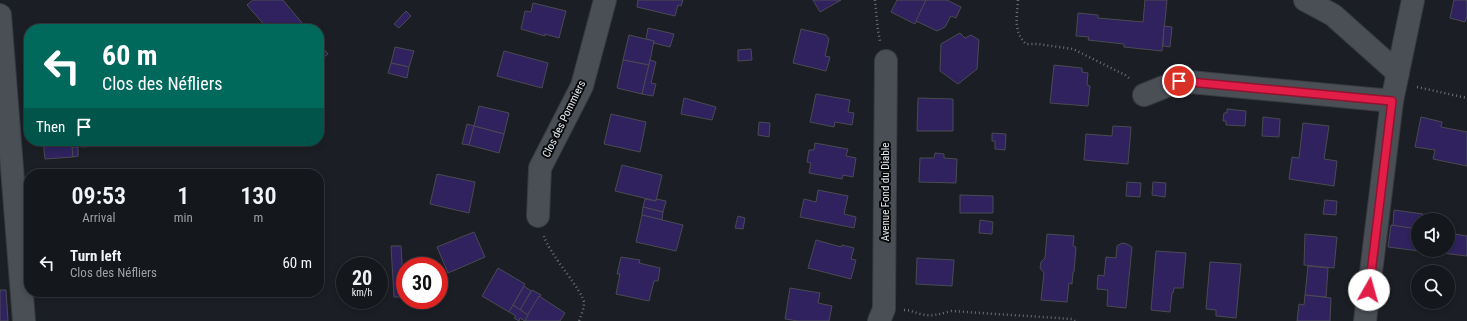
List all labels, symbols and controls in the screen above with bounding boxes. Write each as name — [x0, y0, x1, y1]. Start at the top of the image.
text: 60 m — [102, 39, 158, 72]
icon: left — [36, 40, 88, 92]
pin — [1162, 64, 1196, 98]
icon: arrive — [1168, 70, 1190, 92]
text: Clos des Néfliers — [102, 73, 222, 94]
street label: Clos des Pommiers — [540, 78, 588, 160]
icon: arrive — [73, 116, 95, 138]
text: Then — [36, 118, 65, 136]
street label: Avenue Fond du Diable — [879, 143, 892, 241]
text: 09:53 — [72, 182, 126, 210]
text: 1 — [177, 182, 189, 210]
text: 130 — [240, 182, 276, 210]
text: Arrival — [82, 210, 115, 225]
text: min — [174, 210, 193, 225]
text: m — [253, 210, 263, 225]
map controls — [1411, 213, 1455, 309]
button: sound — [1411, 213, 1455, 257]
text: Turn left — [70, 247, 121, 265]
icon: left — [36, 252, 58, 274]
text: 60 m — [282, 254, 312, 272]
speed limit sign: 30 — [396, 257, 448, 309]
text: Clos des Néfliers — [70, 265, 157, 280]
button: search — [1411, 265, 1455, 309]
text: 20 — [352, 266, 372, 290]
position arrow — [1348, 269, 1390, 311]
text: km/h — [352, 287, 372, 298]

